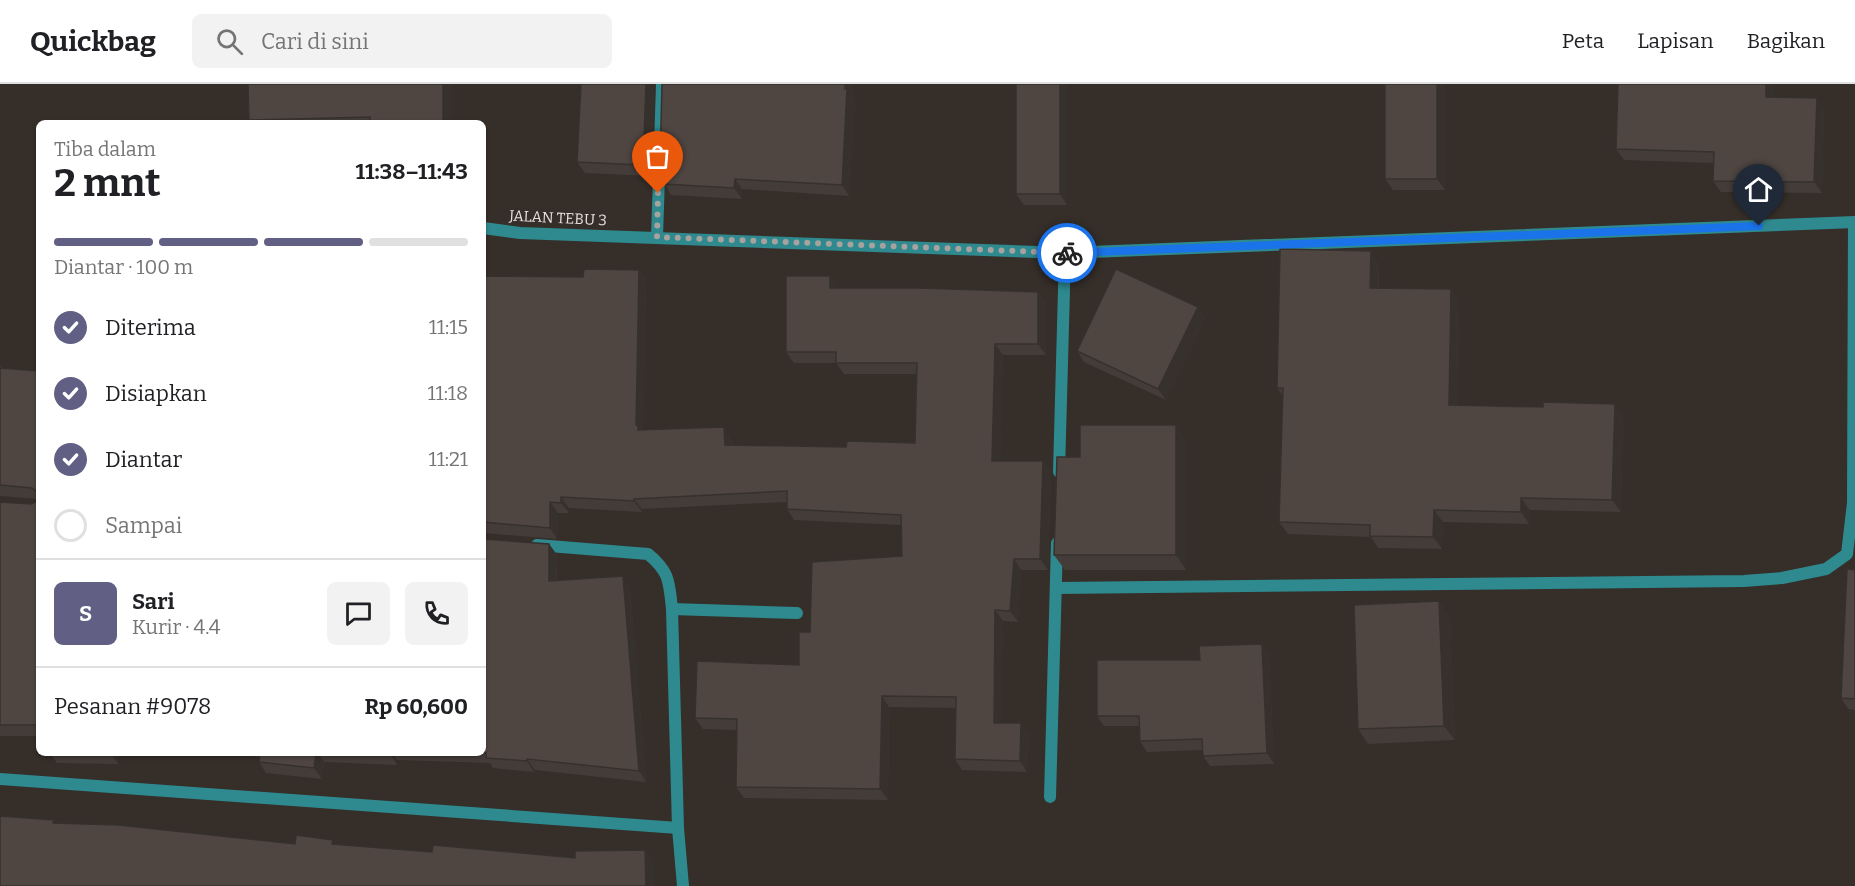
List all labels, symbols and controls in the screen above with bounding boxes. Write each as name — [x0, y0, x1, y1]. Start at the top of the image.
search box — [192, 14, 612, 68]
text: Quickbag — [30, 25, 156, 58]
icon: search — [213, 25, 246, 58]
text: Cari di sini — [261, 28, 369, 55]
text: Peta — [1562, 28, 1604, 54]
text: Lapisan — [1637, 28, 1714, 54]
text: Bagikan — [1747, 28, 1825, 54]
pin — [632, 131, 683, 193]
text: Tiba dalam — [54, 137, 156, 161]
icon: bag — [641, 140, 674, 173]
text: 11:38–11:43 — [355, 158, 468, 185]
text: 2 mnt — [54, 160, 161, 206]
pin — [1733, 164, 1784, 226]
icon: home — [1742, 173, 1775, 206]
street label: JALAN TEBU 3 — [508, 206, 607, 230]
courier — [1037, 223, 1097, 283]
icon: bike — [1051, 237, 1084, 270]
text: Diantar · 100 m — [54, 255, 193, 279]
icon: check — [54, 311, 87, 344]
text: Diterima — [105, 314, 196, 341]
text: 11:15 — [429, 315, 468, 339]
icon: check — [54, 377, 87, 410]
text: Disiapkan — [105, 380, 207, 407]
text: 11:18 — [427, 381, 468, 405]
icon: check — [54, 443, 87, 476]
text: Diantar — [105, 446, 182, 473]
text: 11:21 — [429, 447, 468, 471]
text: Sampai — [105, 512, 182, 539]
button: chat — [327, 582, 390, 645]
button: phone — [405, 582, 468, 645]
text: Sari — [132, 588, 174, 615]
text: S — [79, 600, 92, 627]
text: Kurir · 4.4 — [132, 615, 221, 639]
text: Pesanan #9078 — [54, 693, 211, 720]
text: Rp 60,600 — [364, 693, 468, 720]

